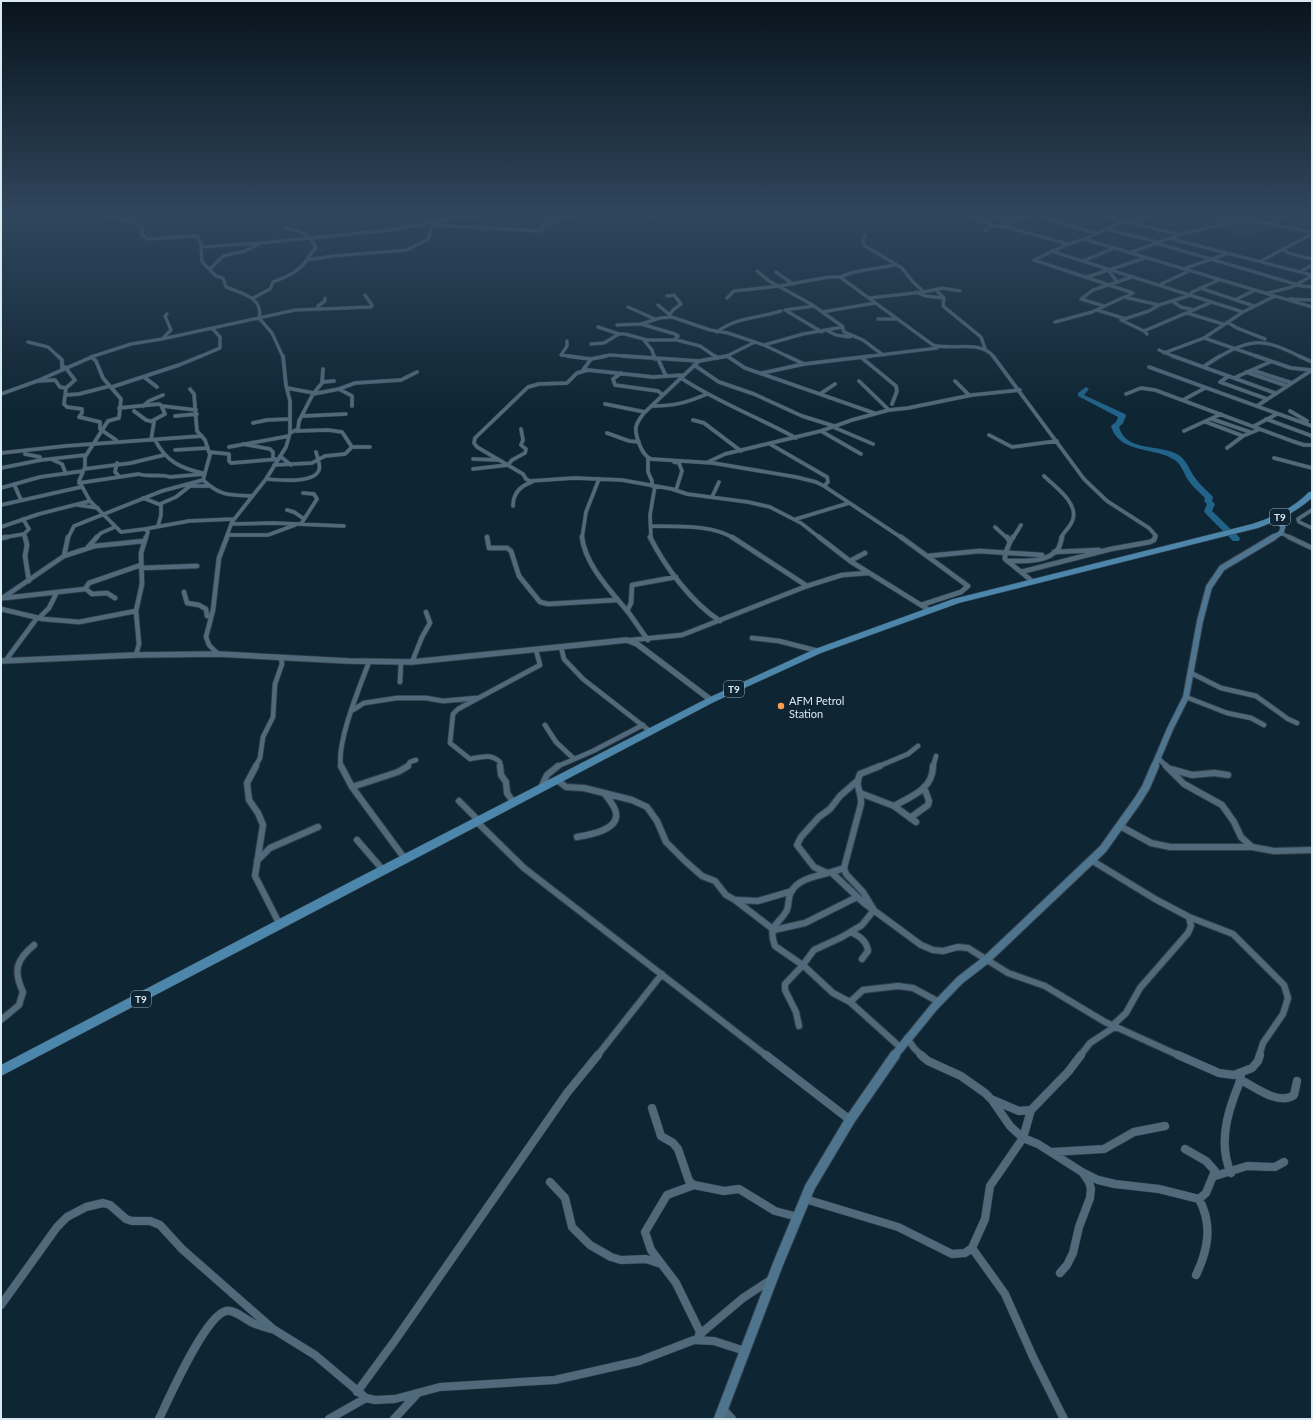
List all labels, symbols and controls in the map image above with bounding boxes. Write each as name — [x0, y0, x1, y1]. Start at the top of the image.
road number: T9 — [1270, 509, 1290, 525]
road number: T9 — [724, 681, 744, 697]
place label: AFM Petrol Station — [789, 694, 844, 720]
marker: AFM Petrol Station — [776, 701, 786, 711]
road number: T9 — [131, 991, 151, 1007]

